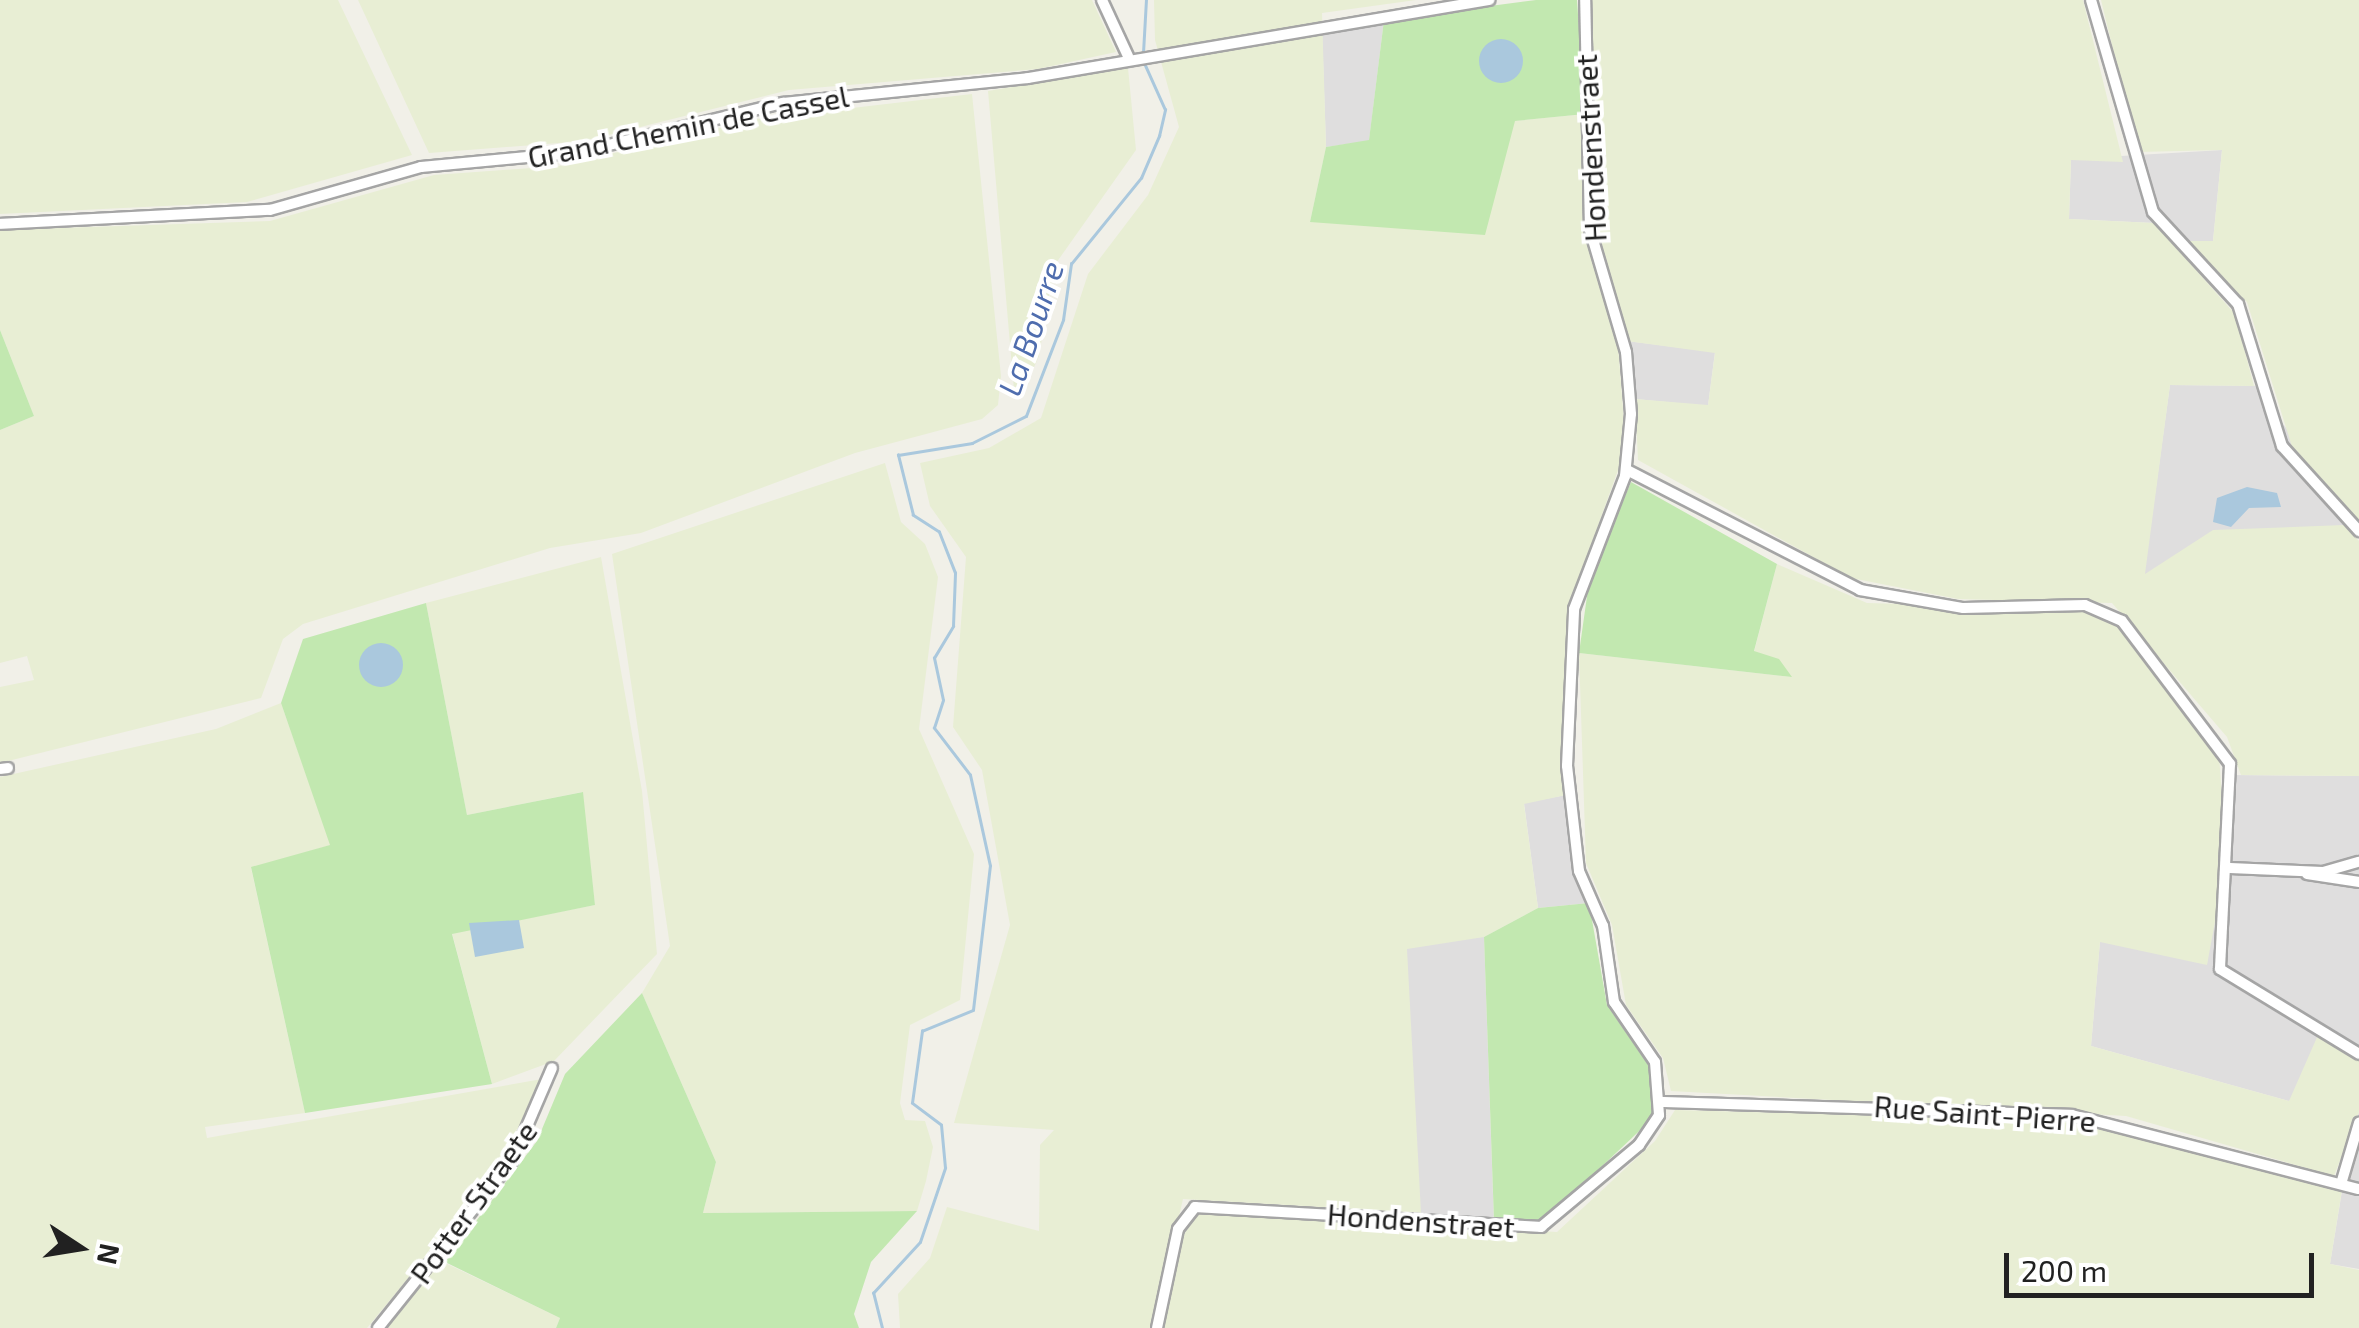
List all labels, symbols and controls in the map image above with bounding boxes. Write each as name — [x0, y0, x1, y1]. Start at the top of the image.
street label: Hondenstraet — [1567, 53, 1613, 243]
street label: Grand Chemin de Cassel — [524, 77, 852, 175]
water label: La Bourre — [989, 256, 1071, 400]
street label: Rue Saint-Pierre — [1873, 1087, 2097, 1139]
street label: Potter Straete — [402, 1114, 544, 1290]
street label: Hondenstraet — [1326, 1195, 1516, 1245]
north arrow — [30, 1198, 130, 1298]
scale bar — [2009, 1233, 2319, 1295]
text: N — [91, 1241, 128, 1268]
text: 200 m — [2021, 1252, 2107, 1288]

